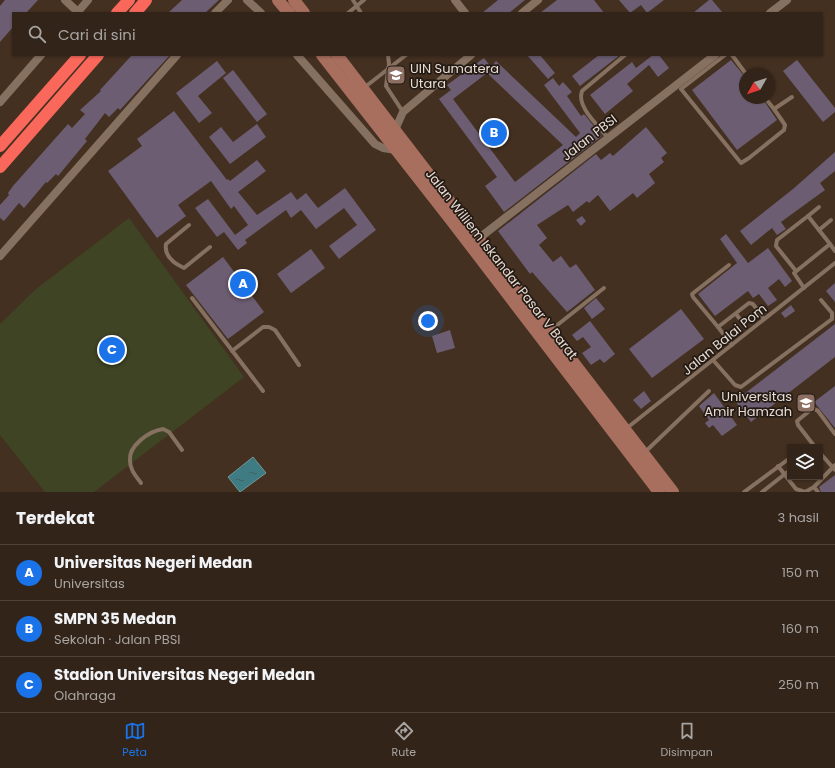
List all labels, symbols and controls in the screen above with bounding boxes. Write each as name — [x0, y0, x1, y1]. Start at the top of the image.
search box — [12, 12, 823, 56]
icon: search — [26, 23, 48, 45]
text: Cari di sini — [58, 24, 136, 45]
place label: UIN Sumatera Utara — [410, 59, 499, 93]
school or university icon: UIN Sumatera Utara — [385, 64, 407, 86]
north arrow — [739, 68, 775, 104]
street label: Jalan PBSI — [558, 110, 621, 165]
pin: B — [481, 118, 507, 148]
street label: Jalan Williem Iskandar Pasar V Barat — [421, 165, 582, 364]
pin: A — [230, 269, 256, 299]
street label: Jalan Balai Pom — [678, 299, 771, 380]
your location — [418, 311, 438, 331]
pin: C — [99, 335, 125, 365]
place label: Universitas Amir Hamzah — [704, 387, 792, 421]
school or university icon: Universitas Amir Hamzah — [795, 392, 817, 414]
map controls — [787, 444, 823, 480]
button: layers — [787, 444, 823, 480]
text: Terdekat — [16, 506, 95, 530]
text: 3 hasil — [778, 508, 819, 527]
text: Universitas Negeri Medan — [54, 552, 252, 573]
text: A — [24, 563, 34, 582]
text: 150 m — [782, 563, 819, 582]
text: Universitas — [54, 574, 125, 593]
text: SMPN 35 Medan — [54, 608, 176, 629]
text: B — [25, 619, 33, 638]
text: 160 m — [782, 619, 819, 638]
text: Sekolah · Jalan PBSI — [54, 630, 181, 649]
text: Stadion Universitas Negeri Medan — [54, 664, 315, 685]
text: C — [24, 675, 34, 694]
text: 250 m — [778, 675, 819, 694]
text: Olahraga — [54, 686, 116, 705]
tab: Peta — [122, 720, 147, 761]
tab: Rute — [391, 720, 416, 761]
tab: Disimpan — [661, 720, 713, 761]

